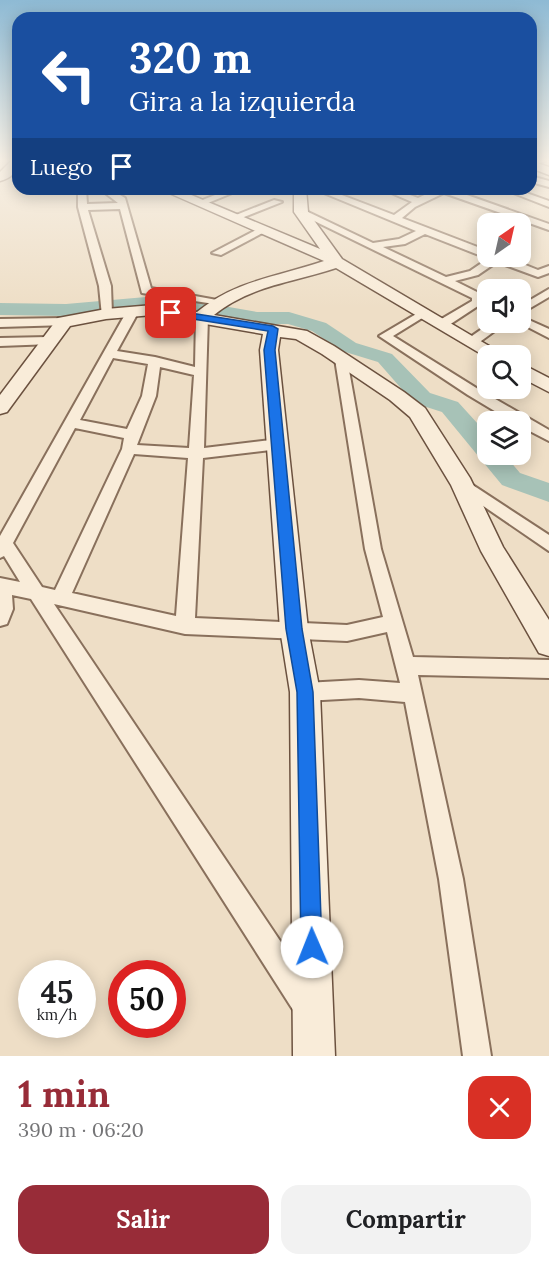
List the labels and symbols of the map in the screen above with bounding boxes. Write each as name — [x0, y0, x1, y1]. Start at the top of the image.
north arrow — [477, 213, 531, 267]
pin — [145, 287, 196, 338]
position arrow — [280, 915, 344, 979]
speed limit sign: 50 — [108, 960, 186, 1038]

